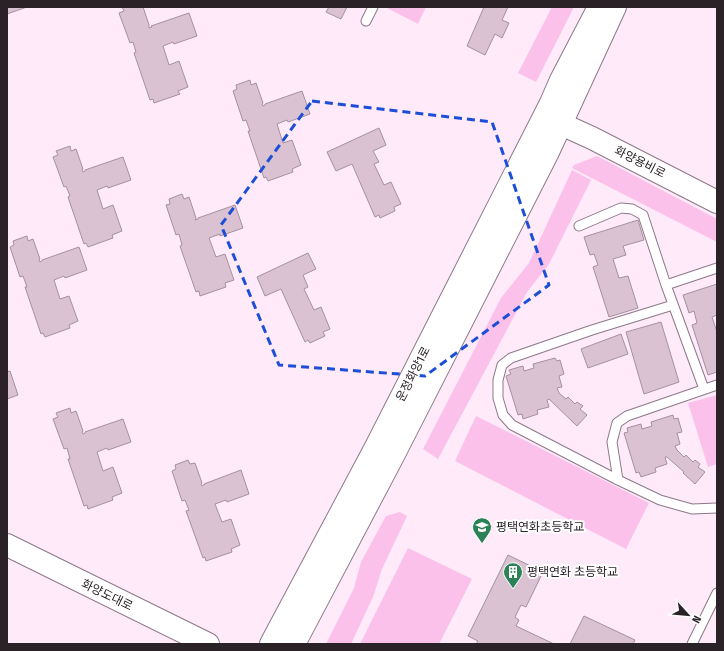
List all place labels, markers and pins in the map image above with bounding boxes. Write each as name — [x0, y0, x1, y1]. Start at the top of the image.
school or university icon: 평택연화초등학교 — [471, 516, 493, 544]
place label: 평택연화초등학교 — [496, 520, 584, 534]
building icon: 평택연화 초등학교 — [502, 561, 524, 589]
place label: 평택연화 초등학교 — [527, 565, 618, 579]

